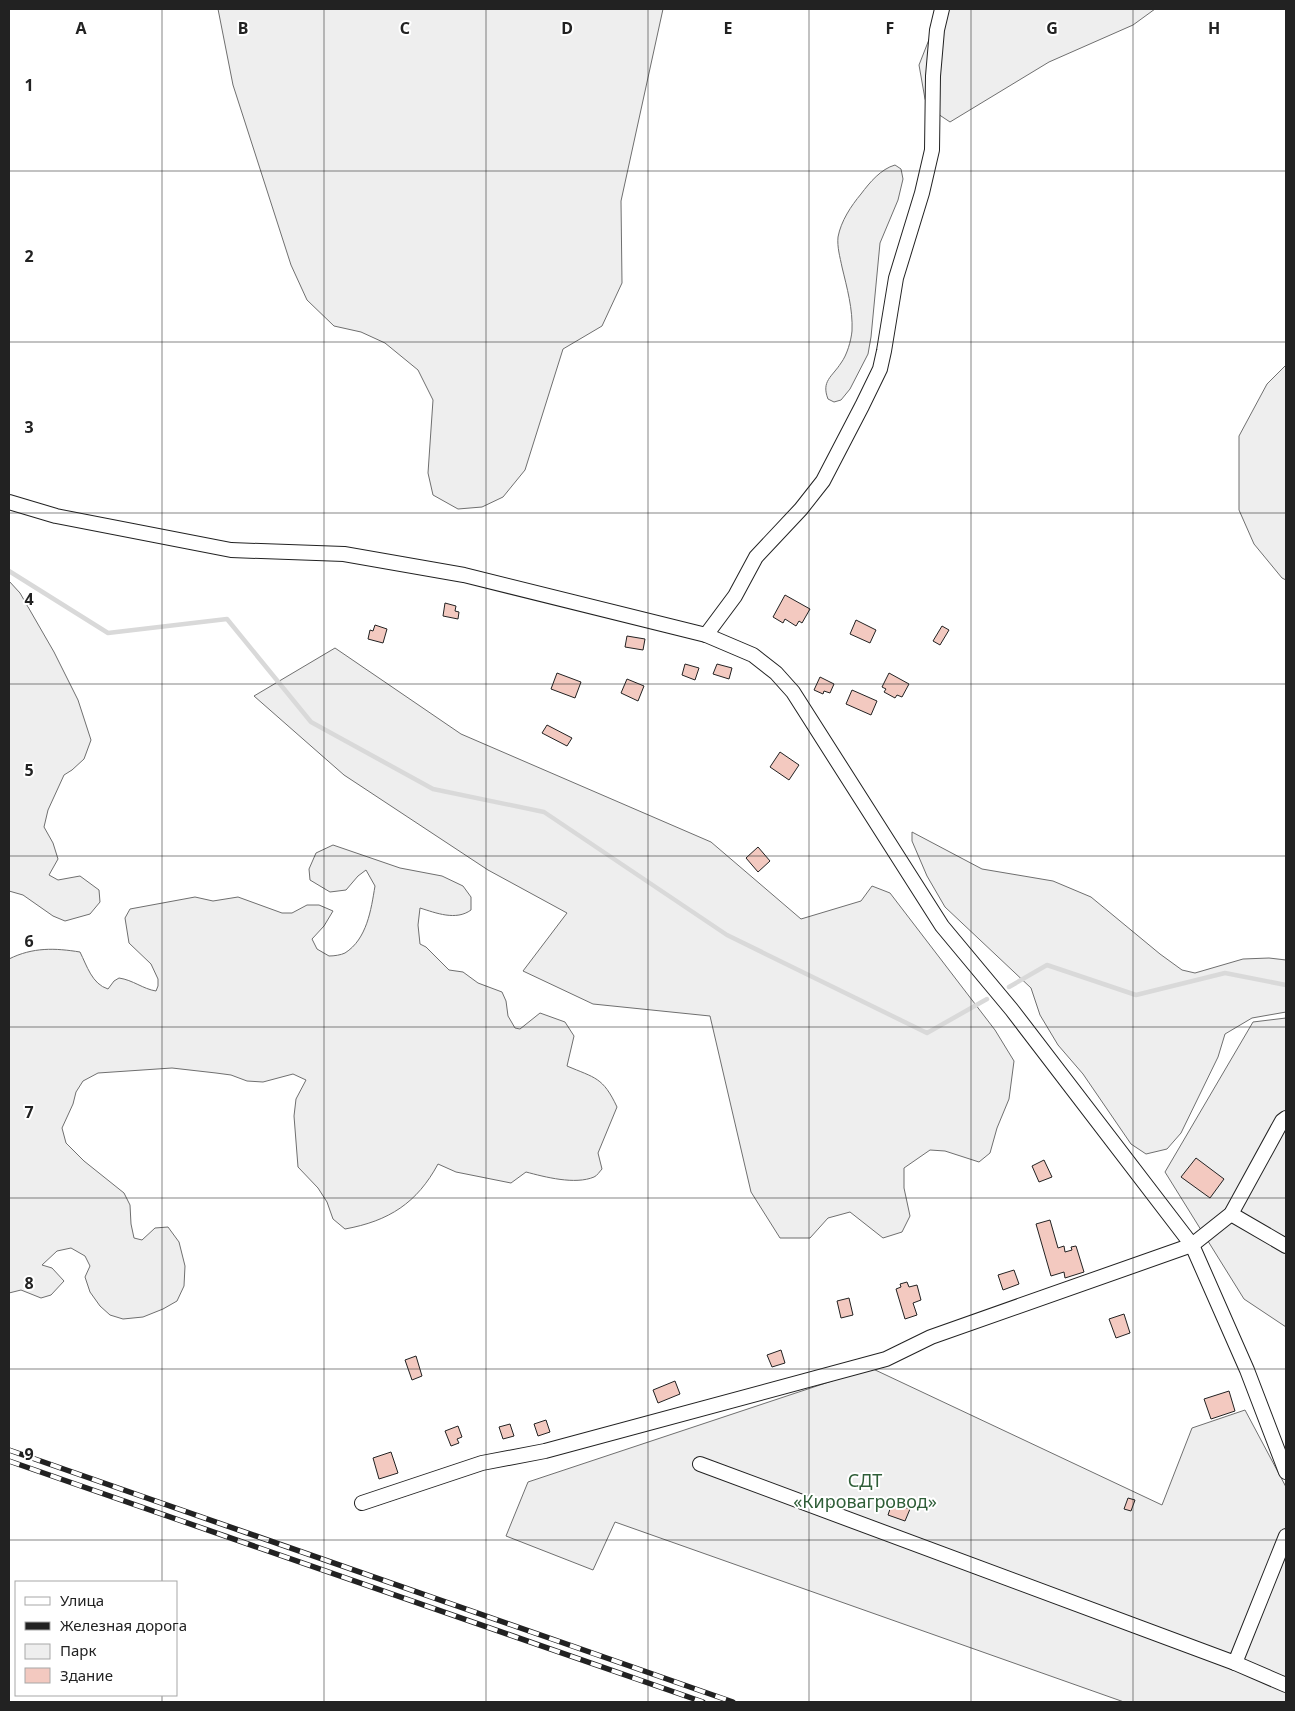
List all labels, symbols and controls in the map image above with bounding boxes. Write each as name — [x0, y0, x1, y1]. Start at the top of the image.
text: A — [75, 17, 87, 39]
text: B — [238, 17, 248, 39]
text: C — [400, 17, 410, 39]
text: D — [561, 17, 573, 39]
text: E — [724, 17, 733, 39]
text: F — [886, 17, 894, 39]
text: G — [1046, 17, 1058, 39]
text: H — [1208, 17, 1220, 39]
text: 1 — [24, 74, 34, 96]
text: 2 — [24, 245, 34, 267]
text: 3 — [24, 416, 34, 438]
text: 4 — [24, 588, 34, 610]
text: 5 — [24, 759, 34, 781]
text: 6 — [24, 930, 34, 952]
text: 7 — [24, 1101, 34, 1123]
text: 8 — [24, 1272, 34, 1294]
text: 9 — [24, 1443, 34, 1465]
park label: СДТ «Кировагровод» — [793, 1468, 937, 1513]
legend — [15, 1581, 178, 1696]
text: Улица — [60, 1590, 104, 1610]
text: Железная дорога — [60, 1615, 187, 1635]
text: Парк — [60, 1640, 96, 1660]
text: Здание — [60, 1665, 113, 1685]

